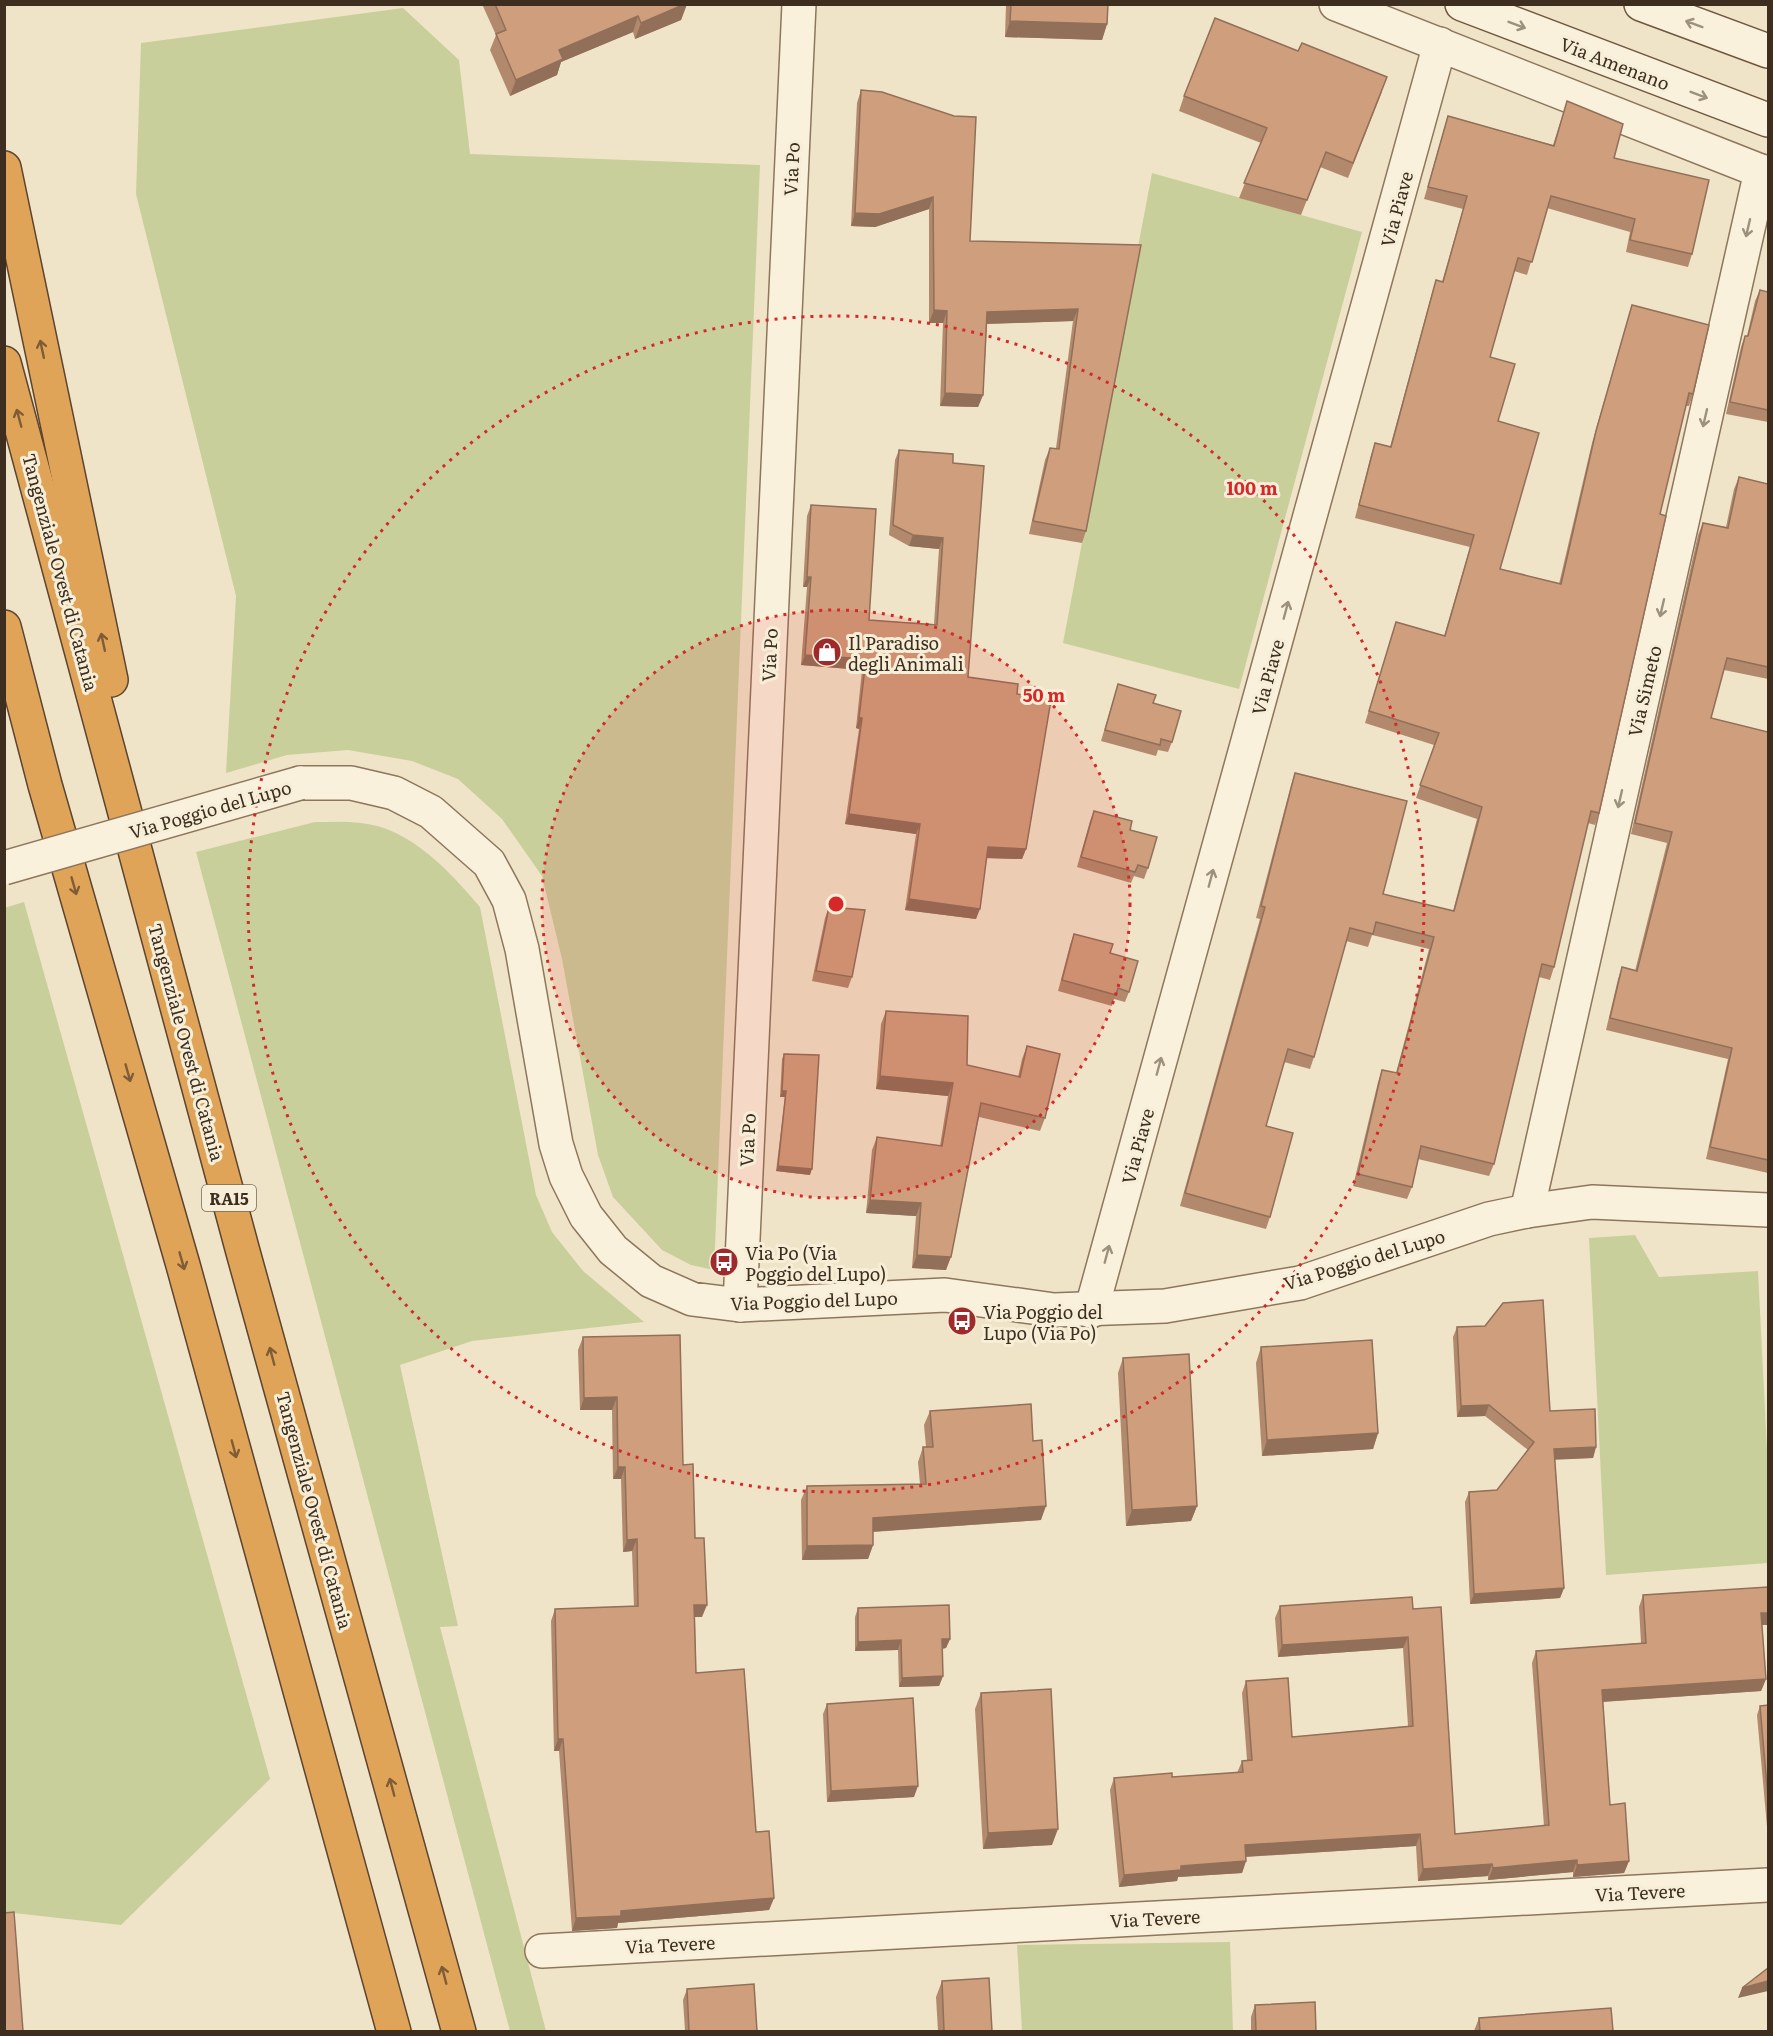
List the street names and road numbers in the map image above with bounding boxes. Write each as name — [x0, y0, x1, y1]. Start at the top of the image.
street label: Via Amenano — [1556, 30, 1674, 96]
street label: Via Po — [776, 141, 806, 197]
street label: Via Piave — [1373, 168, 1419, 250]
street label: Tangenziale Ovest di Catania — [16, 450, 106, 694]
street label: Via Po — [754, 627, 784, 683]
street label: Via Piave — [1244, 636, 1290, 718]
street label: Via Simeto — [1620, 643, 1668, 739]
street label: Via Poggio del Lupo — [126, 773, 294, 845]
street label: Tangenziale Ovest di Catania — [142, 920, 232, 1164]
street label: Via Piave — [1114, 1105, 1160, 1187]
street label: Via Po — [732, 1112, 762, 1168]
road number: RA15 — [202, 1185, 256, 1211]
street label: Via Poggio del Lupo — [1280, 1222, 1448, 1296]
street label: Via Poggio del Lupo — [730, 1284, 898, 1316]
street label: Tangenziale Ovest di Catania — [270, 1388, 360, 1632]
street label: Via Tevere — [1594, 1876, 1686, 1908]
street label: Via Tevere — [1109, 1902, 1201, 1934]
street label: Via Tevere — [624, 1928, 716, 1960]

